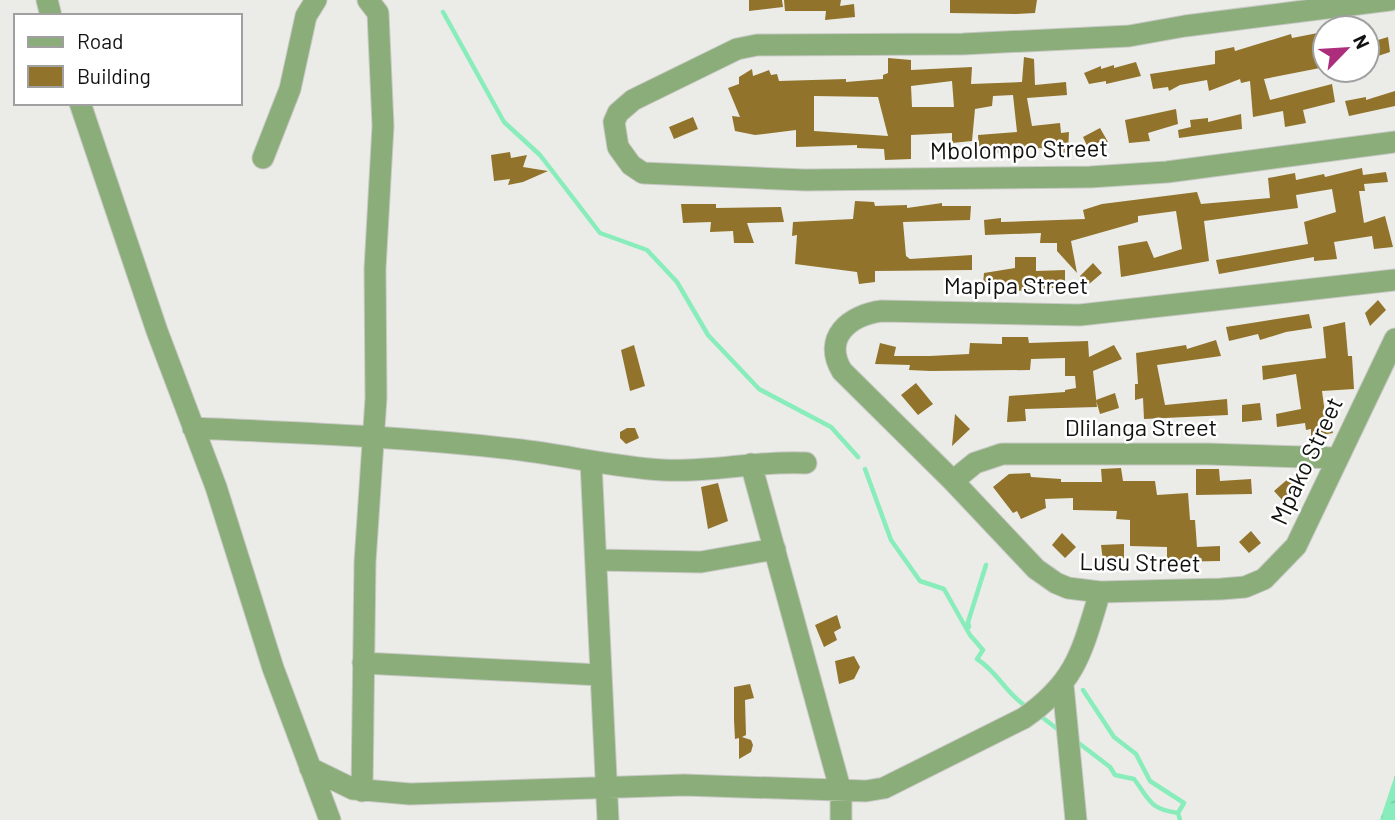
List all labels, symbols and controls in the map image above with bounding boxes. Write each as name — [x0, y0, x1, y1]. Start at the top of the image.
legend — [14, 14, 242, 105]
north arrow — [1311, 14, 1381, 84]
text: Road — [77, 28, 123, 53]
text: N — [1349, 31, 1375, 52]
text: Building — [77, 63, 151, 88]
street label: Mbolompo Street — [930, 132, 1108, 165]
street label: Mapipa Street — [944, 270, 1088, 299]
street label: Mpako Street — [1263, 392, 1348, 529]
street label: Dlilanga Street — [1065, 412, 1217, 441]
street label: Lusu Street — [1079, 546, 1201, 577]

